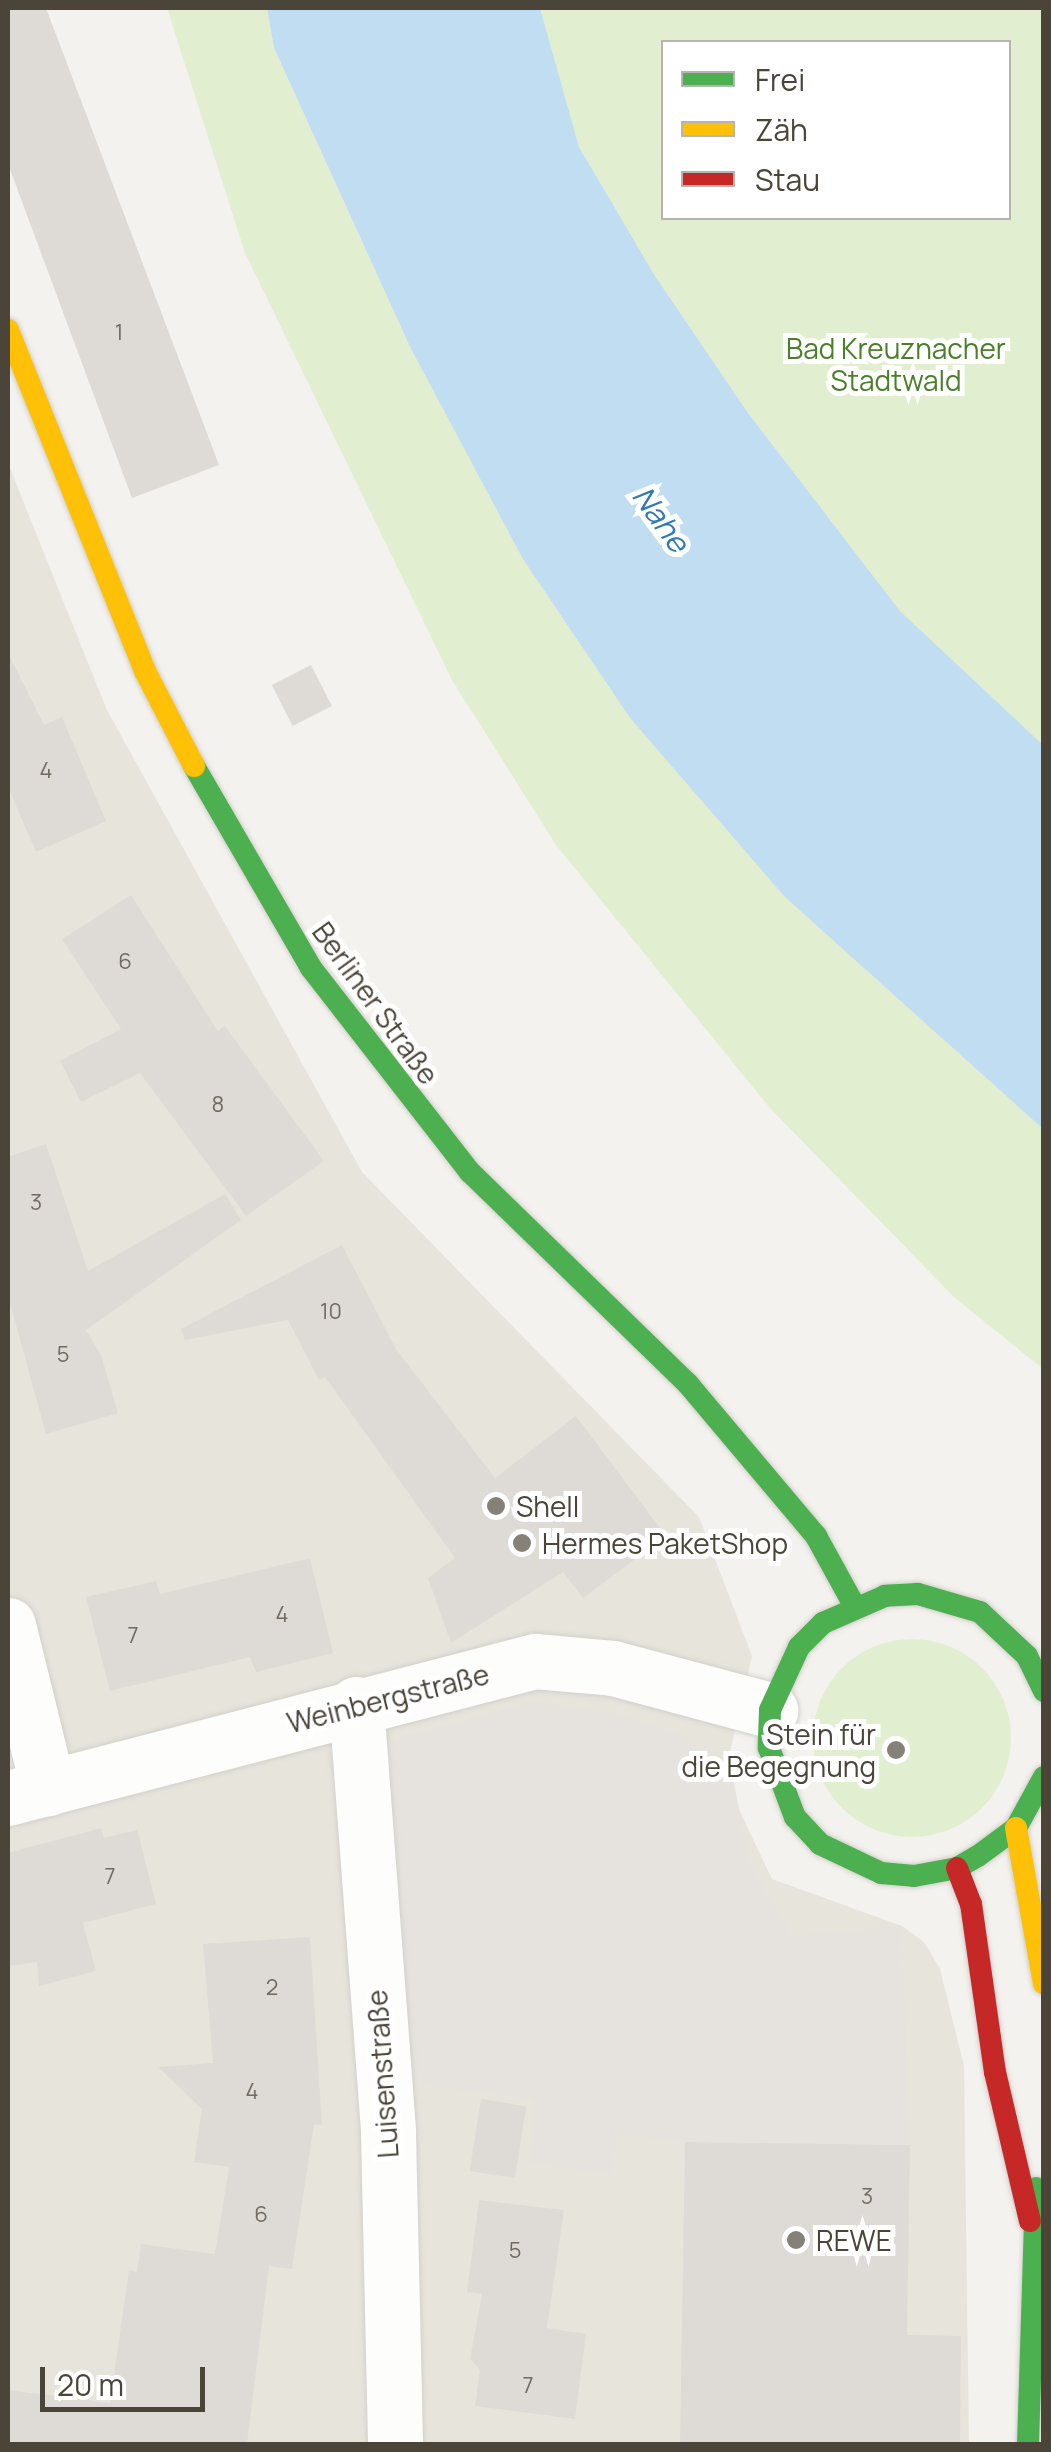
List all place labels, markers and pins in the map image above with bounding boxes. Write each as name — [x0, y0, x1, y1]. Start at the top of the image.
place label: Shell — [516, 1489, 579, 1523]
marker: Shell — [485, 1495, 507, 1517]
place label: Hermes PaketShop — [542, 1526, 788, 1560]
marker: Hermes PaketShop — [511, 1532, 533, 1554]
place label: Stein für die Begegnung — [681, 1717, 876, 1783]
marker: Stein für die Begegnung — [885, 1739, 907, 1761]
place label: REWE — [816, 2223, 892, 2257]
marker: REWE — [785, 2229, 807, 2251]

